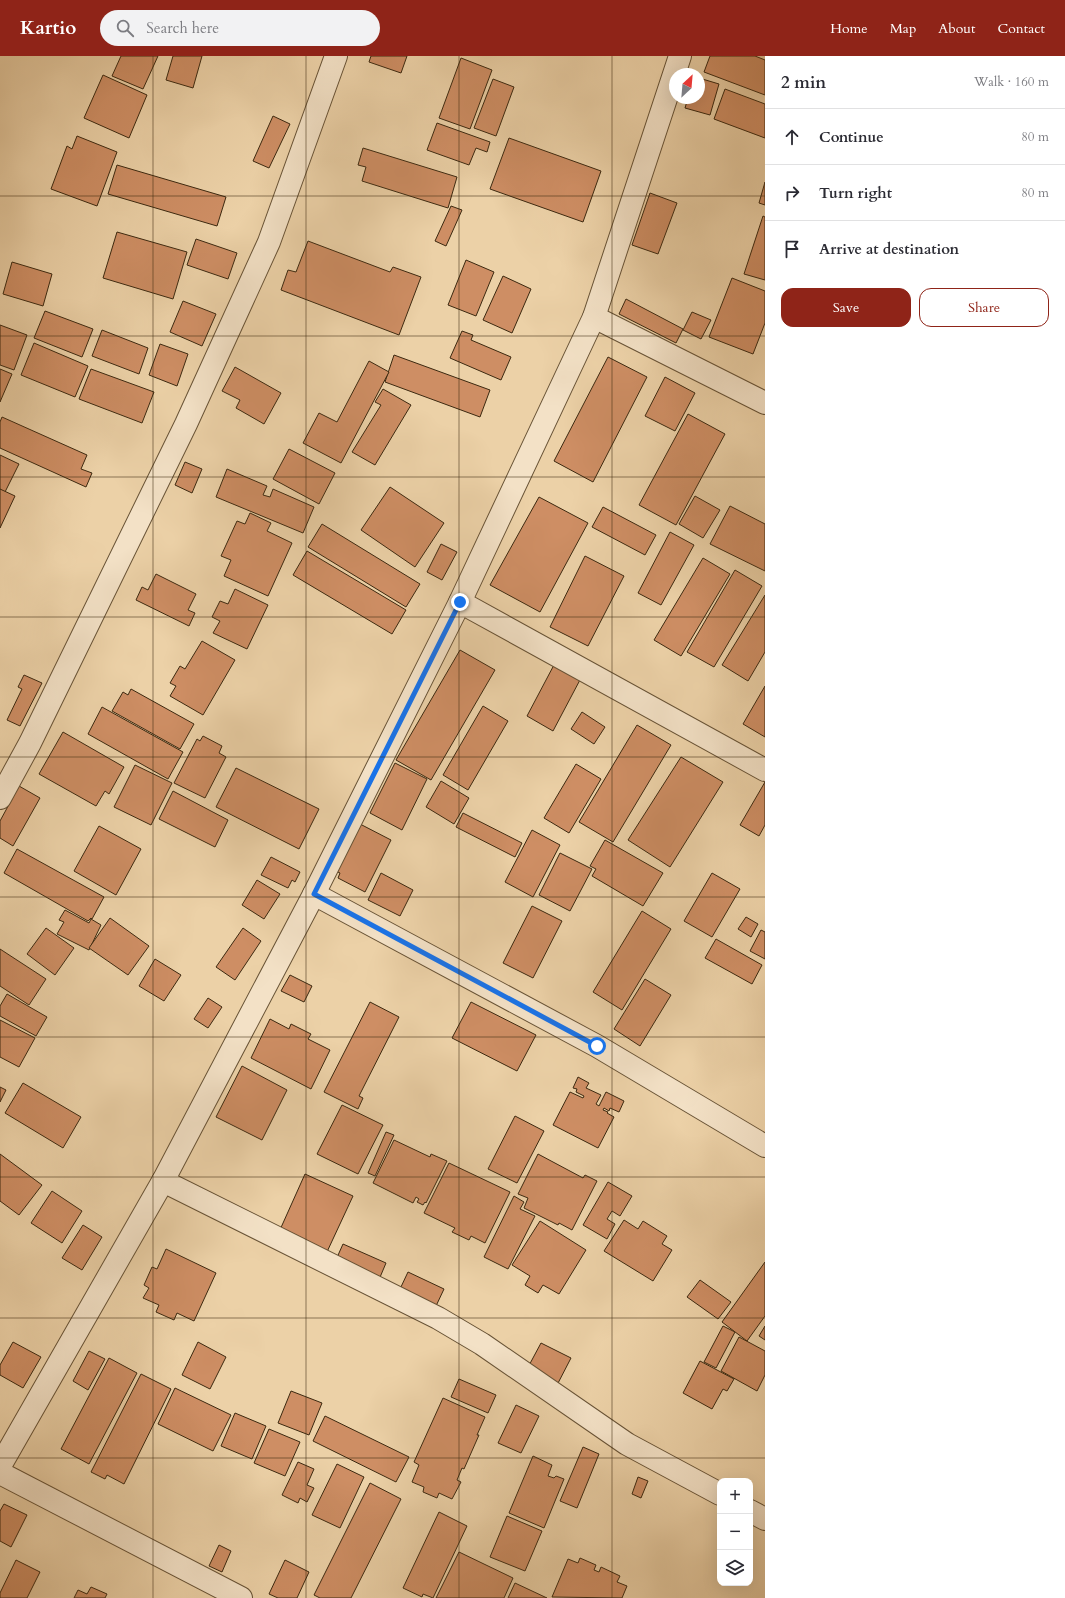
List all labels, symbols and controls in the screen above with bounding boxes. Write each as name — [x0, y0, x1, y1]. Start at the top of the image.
search box — [100, 10, 380, 46]
text: Kartio — [20, 15, 76, 41]
icon: search — [114, 17, 136, 39]
text: Search here — [146, 18, 219, 38]
text: Home — [830, 19, 868, 38]
text: Map — [890, 19, 916, 38]
text: About — [938, 19, 975, 38]
text: Contact — [997, 19, 1045, 38]
north arrow — [669, 68, 705, 104]
text: 2 min — [781, 71, 826, 94]
text: Walk · 160 m — [974, 73, 1049, 91]
icon: ahead — [781, 126, 803, 148]
text: Continue — [819, 127, 884, 147]
text: 80 m — [1021, 128, 1049, 146]
icon: right — [781, 182, 803, 204]
text: Turn right — [819, 183, 892, 203]
text: 80 m — [1021, 184, 1049, 202]
icon: arrive — [781, 238, 803, 260]
text: Arrive at destination — [819, 239, 959, 259]
button: Save — [781, 288, 911, 327]
button: Share — [919, 288, 1049, 327]
route end — [451, 593, 469, 611]
route start — [588, 1037, 606, 1055]
map controls — [717, 1478, 753, 1586]
button: + — [717, 1478, 753, 1514]
button: − — [717, 1514, 753, 1550]
button: layers — [717, 1550, 753, 1586]

